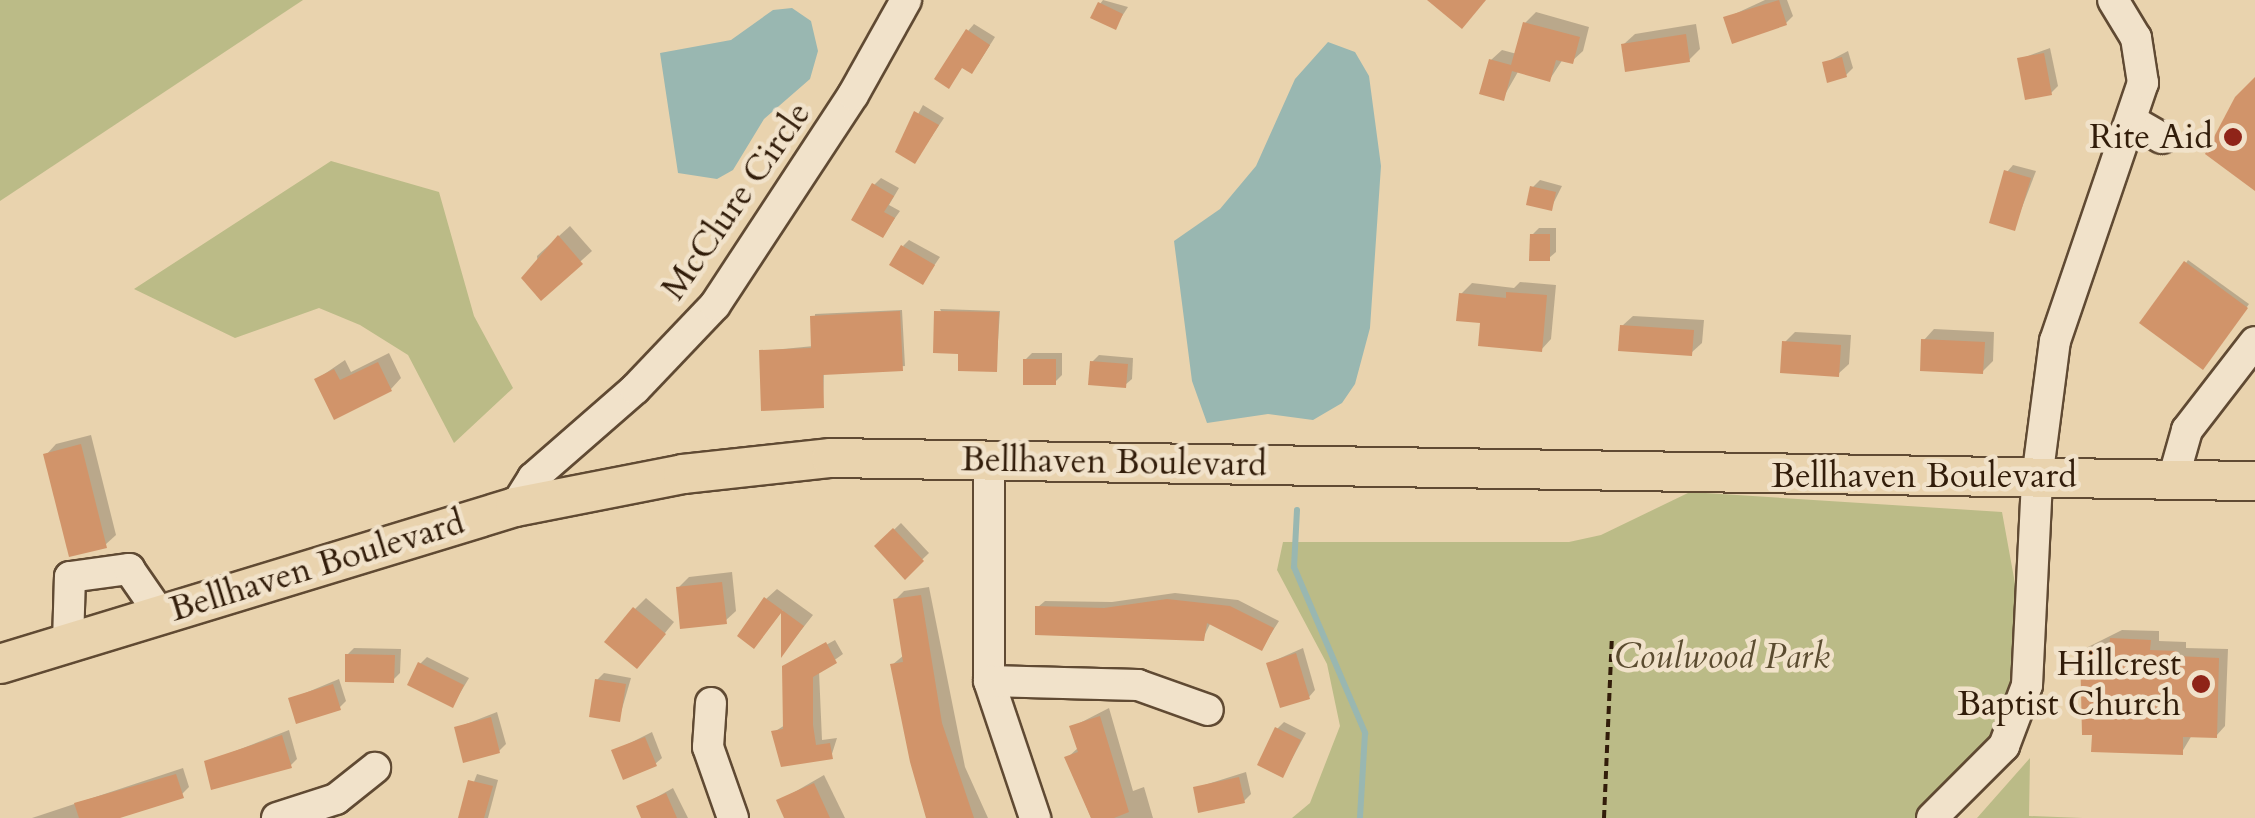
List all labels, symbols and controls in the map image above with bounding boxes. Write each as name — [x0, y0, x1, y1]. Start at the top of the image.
street label: McClure Circle — [652, 94, 820, 308]
place label: Rite Aid — [2089, 116, 2213, 158]
marker: Rite Aid — [2222, 126, 2244, 148]
street label: Bellhaven Boulevard — [961, 438, 1267, 486]
street label: Bellhaven Boulevard — [1771, 455, 2077, 497]
street label: Bellhaven Boulevard — [165, 501, 469, 631]
park label: Coulwood Park — [1614, 636, 1830, 678]
place label: Hillcrest Baptist Church — [1957, 643, 2181, 725]
marker: Hillcrest Baptist Church — [2190, 673, 2212, 695]

